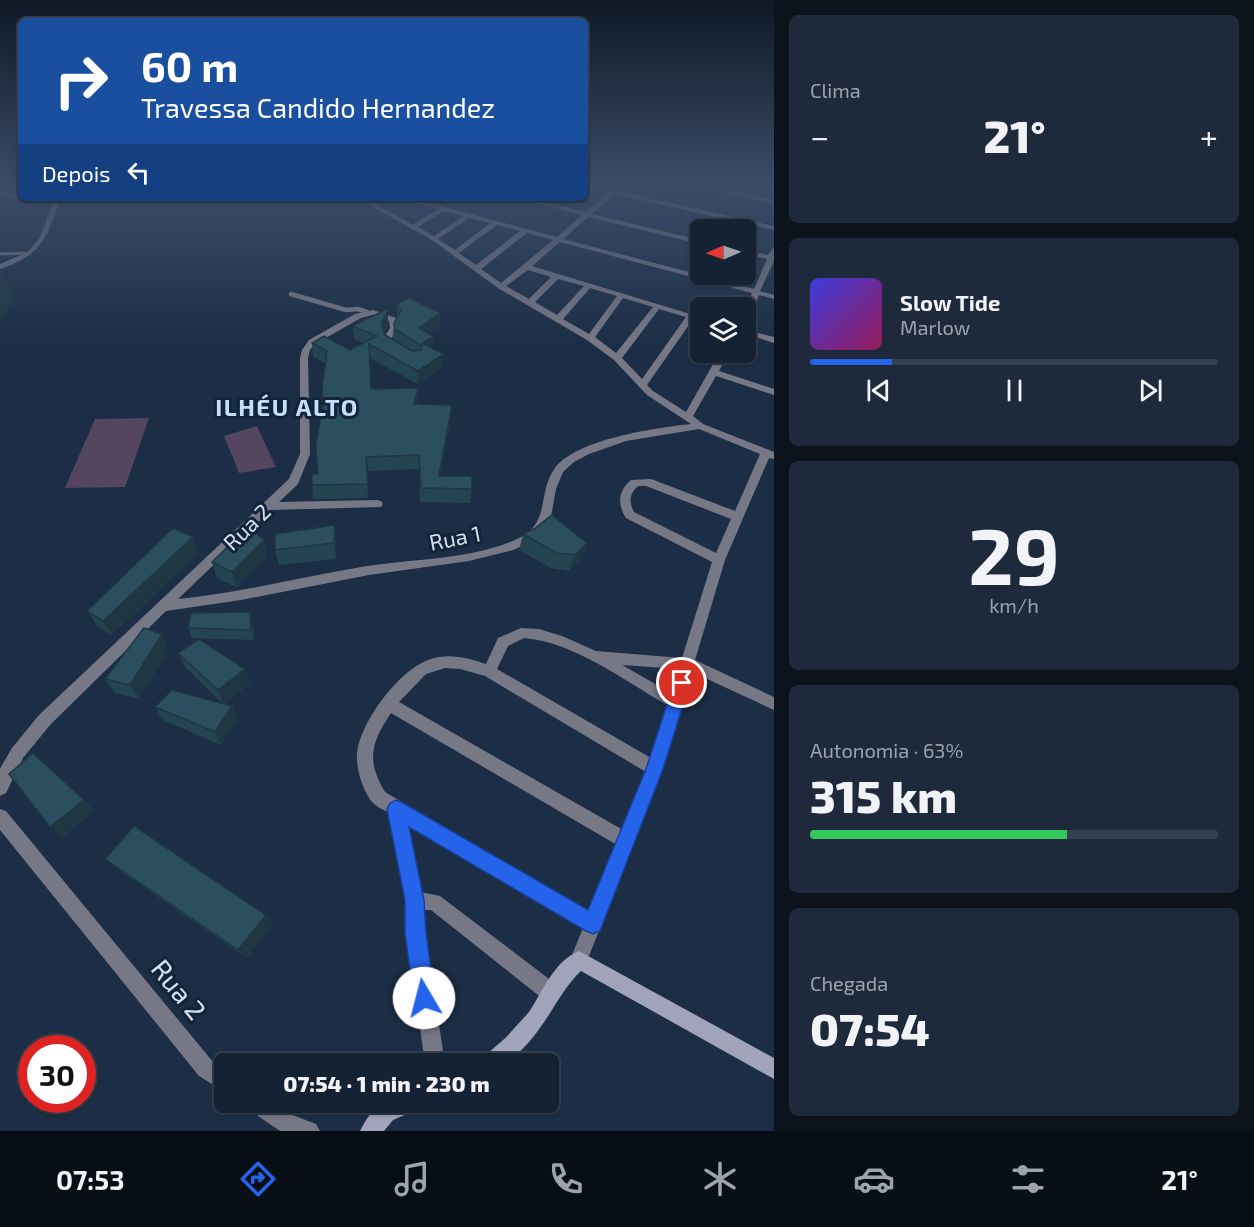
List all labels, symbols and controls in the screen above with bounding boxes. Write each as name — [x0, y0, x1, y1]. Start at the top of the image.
text: 60 m — [141, 40, 238, 90]
icon: right — [42, 42, 120, 120]
text: Clima — [810, 78, 861, 102]
text: Travessa Candido Hernandez — [141, 91, 495, 123]
text: 21° — [984, 108, 1046, 162]
text: − — [810, 116, 829, 156]
text: + — [1200, 116, 1218, 156]
icon: left — [122, 156, 155, 189]
text: Depois — [42, 160, 110, 186]
north arrow — [690, 219, 756, 285]
map controls — [690, 219, 756, 363]
text: Slow Tide — [900, 289, 1000, 315]
button: layers — [690, 297, 756, 363]
text: Marlow — [900, 315, 970, 339]
icon: previous — [862, 374, 895, 407]
icon: pause — [998, 374, 1031, 407]
icon: next — [1134, 374, 1167, 407]
district label: ILHÉU ALTO — [215, 392, 359, 421]
street label: Rua 2 — [217, 498, 275, 555]
text: 29 — [968, 507, 1060, 601]
street label: Rua 1 — [427, 519, 483, 555]
text: km/h — [989, 593, 1039, 617]
pin — [656, 657, 707, 708]
icon: arrive — [665, 666, 698, 699]
text: Autonomia · 63% — [810, 738, 963, 762]
text: 315 km — [810, 768, 957, 822]
street label: Rua 2 — [146, 952, 213, 1025]
position arrow — [392, 966, 456, 1030]
text: Chegada — [810, 971, 888, 995]
text: 07:54 — [810, 1001, 930, 1055]
speed limit sign: 30 — [18, 1035, 96, 1113]
text: 07:54 · 1 min · 230 m — [283, 1070, 490, 1096]
icon: directions — [237, 1158, 279, 1200]
icon: music — [391, 1158, 433, 1200]
icon: phone — [545, 1158, 587, 1200]
icon: climate — [699, 1158, 741, 1200]
icon: car — [853, 1158, 895, 1200]
icon: filters — [1007, 1158, 1049, 1200]
text: 07:53 — [56, 1163, 125, 1195]
text: 21° — [1161, 1163, 1198, 1195]

